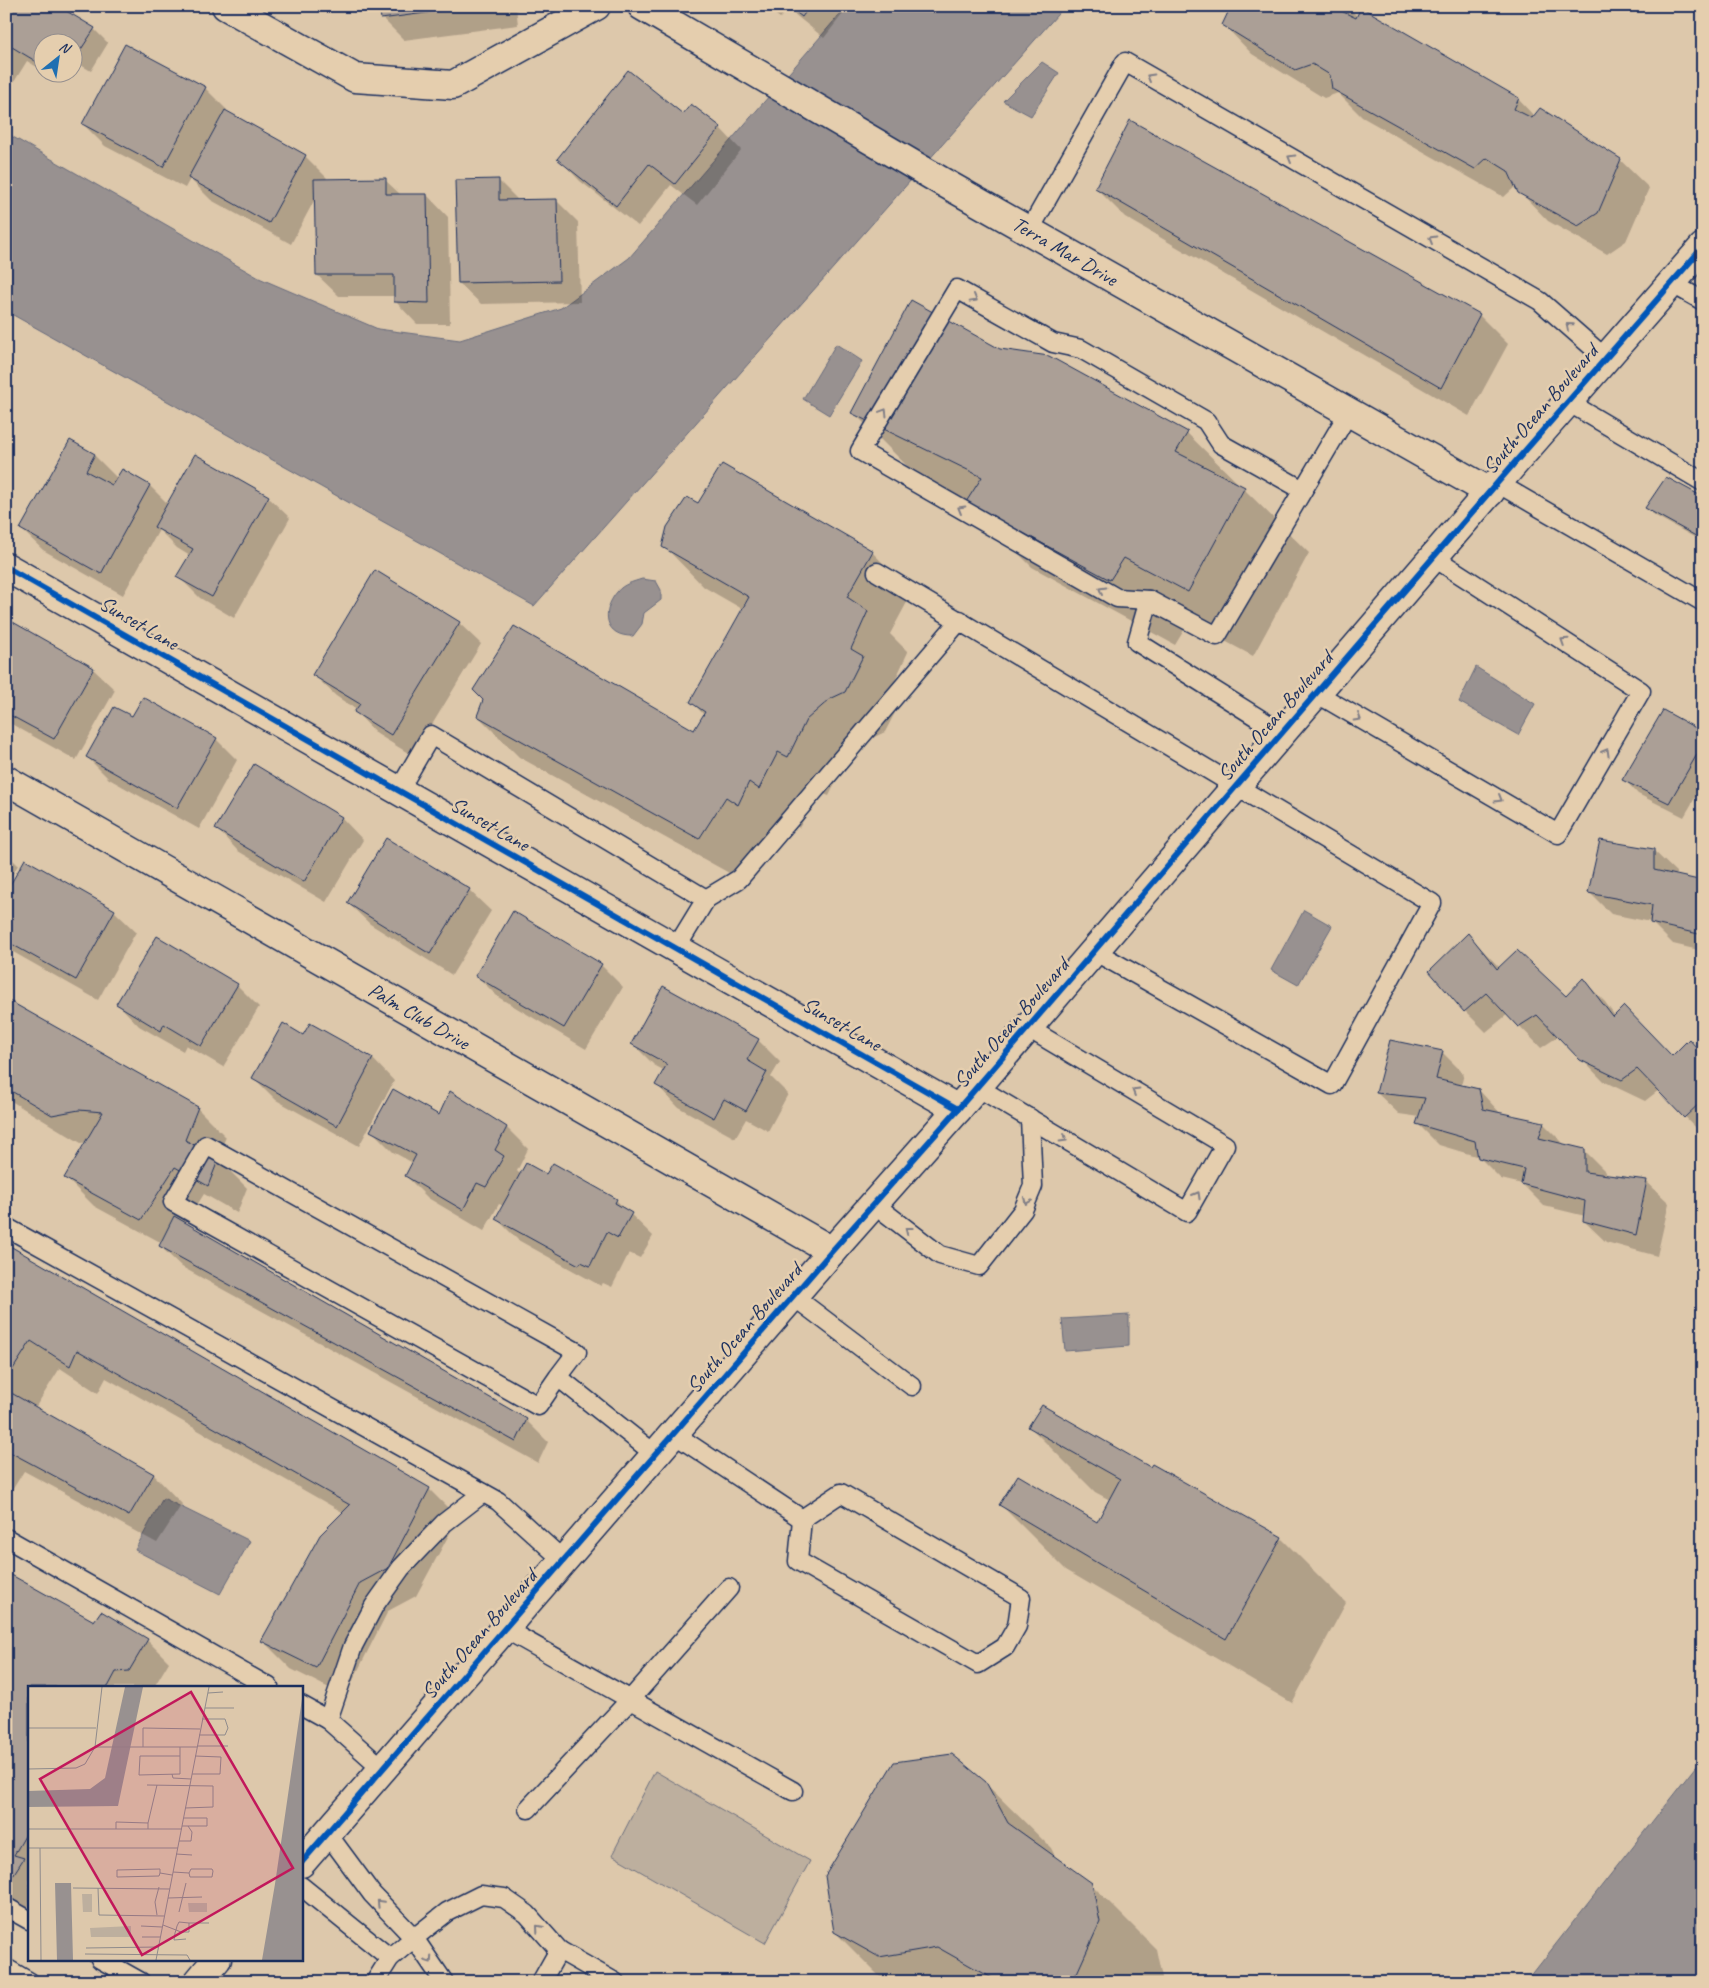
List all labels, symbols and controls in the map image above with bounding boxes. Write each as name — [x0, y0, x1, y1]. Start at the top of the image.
north arrow — [32, 32, 82, 82]
text: N — [56, 38, 74, 58]
one-way arrow — [1147, 73, 1156, 83]
one-way arrow — [1288, 154, 1297, 164]
street label: Terra Mar Drive — [1008, 210, 1123, 292]
one-way arrow — [1429, 235, 1438, 245]
one-way arrow — [969, 293, 978, 303]
one-way arrow — [1565, 323, 1574, 332]
street label: South Ocean Boulevard — [1477, 336, 1606, 479]
one-way arrow — [877, 408, 887, 417]
one-way arrow — [957, 505, 966, 515]
one-way arrow — [1099, 586, 1108, 596]
street label: Sunset Lane — [95, 590, 185, 657]
one-way arrow — [1560, 638, 1569, 648]
street label: South Ocean Boulevard — [1212, 643, 1341, 786]
one-way arrow — [1353, 711, 1362, 721]
one-way arrow — [1599, 749, 1609, 758]
street label: Sunset Lane — [446, 791, 536, 858]
one-way arrow — [1493, 793, 1502, 803]
street label: South Ocean Boulevard — [948, 950, 1077, 1093]
street label: Palm Club Drive — [364, 977, 476, 1057]
street label: Sunset Lane — [798, 991, 888, 1058]
one-way arrow — [1131, 1087, 1140, 1097]
one-way arrow — [1059, 1132, 1068, 1142]
one-way arrow — [1191, 1191, 1201, 1200]
one-way arrow — [1023, 1196, 1033, 1205]
one-way arrow — [904, 1227, 914, 1236]
street label: South Ocean Boulevard — [681, 1255, 810, 1398]
street label: South Ocean Boulevard — [416, 1561, 545, 1704]
inset map — [28, 1686, 302, 1960]
one-way arrow — [377, 1899, 386, 1908]
one-way arrow — [536, 1924, 545, 1933]
one-way arrow — [423, 1954, 432, 1963]

